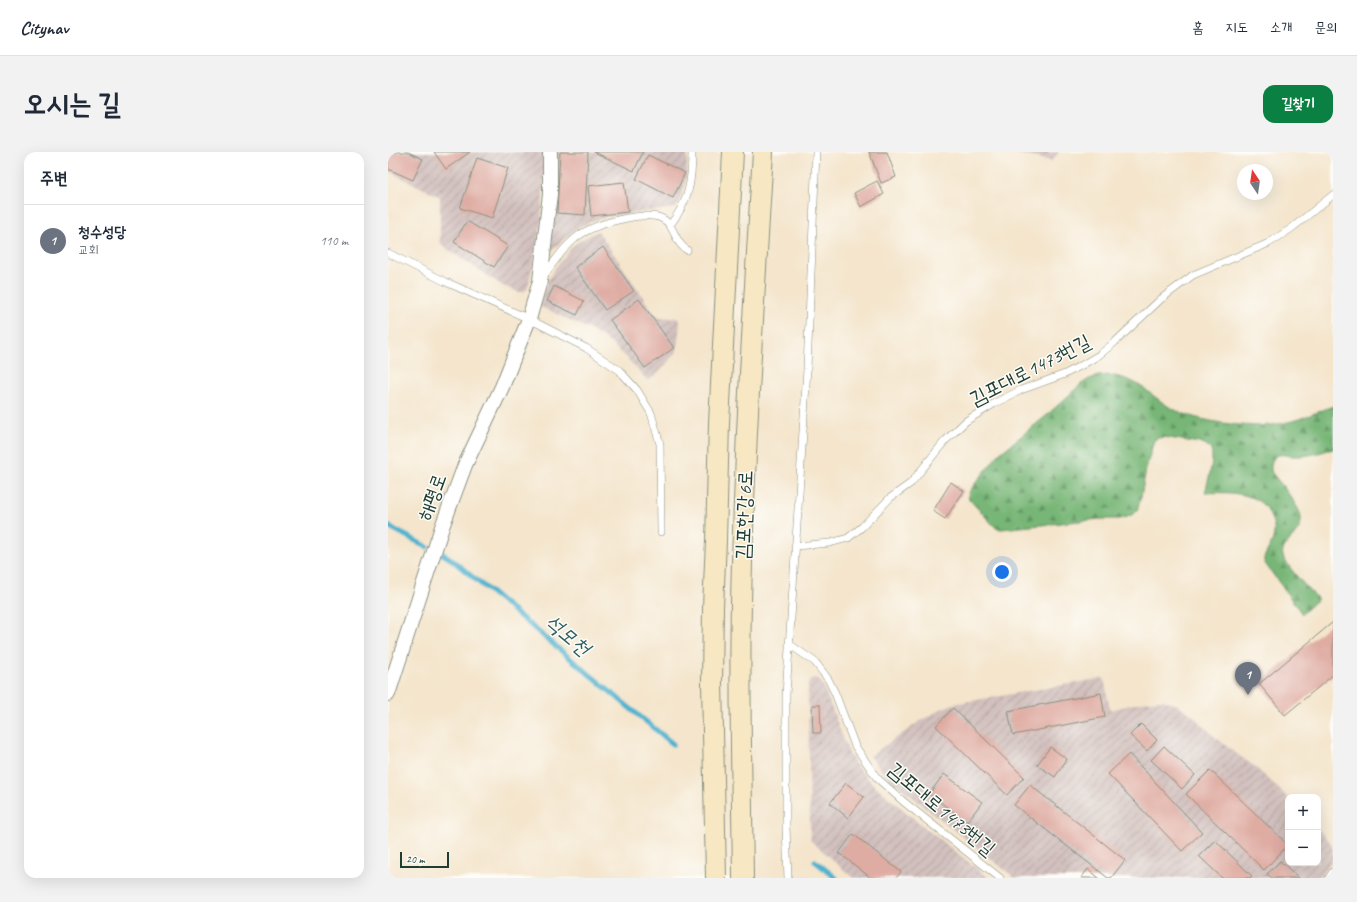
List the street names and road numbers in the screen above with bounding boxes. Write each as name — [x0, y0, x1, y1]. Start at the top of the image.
street label: 김포대로1473번길 — [965, 329, 1095, 411]
street label: 해평로 — [412, 470, 452, 524]
street label: 김포한강6로 — [730, 470, 758, 560]
street label: 김포대로1473번길 — [883, 757, 1001, 861]

